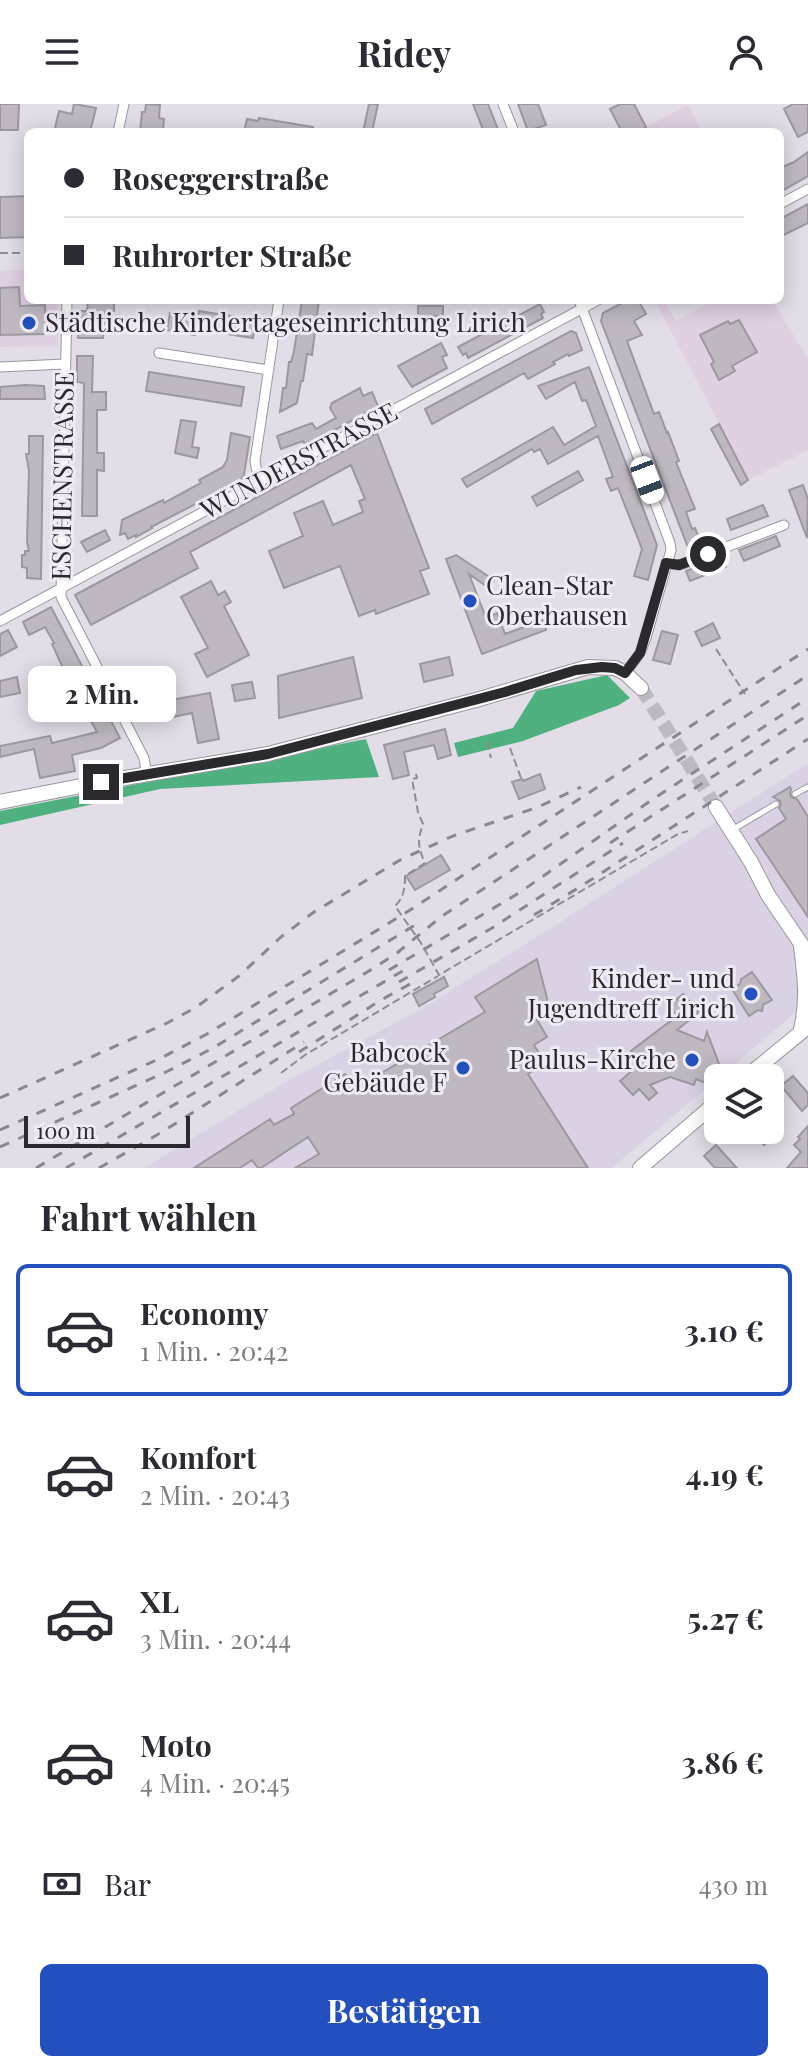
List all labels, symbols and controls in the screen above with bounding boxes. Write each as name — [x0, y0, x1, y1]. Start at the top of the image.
text: Ridey — [357, 28, 451, 76]
icon: menu — [40, 30, 84, 74]
icon: person — [724, 30, 768, 74]
text: Roseggerstraße — [112, 158, 329, 198]
text: Ruhrorter Straße — [112, 235, 352, 275]
place label: Städtische Kindertageseinrichtung Lirich — [45, 304, 526, 339]
marker: Städtische Kindertageseinrichtung Lirich — [20, 314, 38, 332]
street label: ESCHENSTRASSE — [42, 371, 81, 581]
street label: WUNDERSTRASSE — [193, 393, 403, 527]
car — [627, 453, 667, 507]
route start — [690, 536, 726, 572]
place label: Clean-Star Oberhausen — [486, 567, 628, 632]
marker: Clean-Star Oberhausen — [461, 592, 479, 610]
callout: 2 Min. — [27, 666, 175, 722]
text: 2 Min. — [65, 676, 139, 711]
route end — [83, 764, 119, 800]
place label: Kinder- und Jugendtreff Lirich — [527, 960, 735, 1025]
marker: Kinder- und Jugendtreff Lirich — [742, 985, 760, 1003]
place label: Babcock Gebäude F — [323, 1034, 448, 1099]
place label: Paulus-Kirche — [509, 1041, 676, 1076]
marker: Paulus-Kirche — [683, 1051, 701, 1069]
marker: Babcock Gebäude F — [454, 1059, 472, 1077]
map controls — [704, 1064, 784, 1144]
button: layers — [704, 1064, 784, 1144]
scale bar — [24, 1112, 190, 1148]
text: 100 m — [36, 1115, 96, 1145]
text: Fahrt wählen — [40, 1192, 257, 1240]
text: Economy — [140, 1293, 269, 1333]
icon: car — [44, 1294, 116, 1366]
text: 3.10 € — [684, 1310, 764, 1350]
text: 1 Min. · 20:42 — [140, 1333, 289, 1368]
text: Komfort — [140, 1437, 257, 1477]
icon: car — [44, 1438, 116, 1510]
text: 4.19 € — [686, 1454, 764, 1494]
text: 2 Min. · 20:43 — [140, 1477, 290, 1512]
text: XL — [140, 1581, 179, 1621]
icon: car — [44, 1582, 116, 1654]
text: 5.27 € — [687, 1598, 764, 1638]
text: 3 Min. · 20:44 — [140, 1621, 291, 1656]
text: Moto — [140, 1725, 212, 1765]
icon: car — [44, 1726, 116, 1798]
text: 3.86 € — [681, 1742, 764, 1782]
text: 4 Min. · 20:45 — [140, 1765, 290, 1800]
icon: cash — [40, 1862, 84, 1906]
text: Bar — [104, 1864, 151, 1904]
text: 430 m — [699, 1867, 768, 1902]
button: Bestätigen — [40, 1964, 768, 2056]

